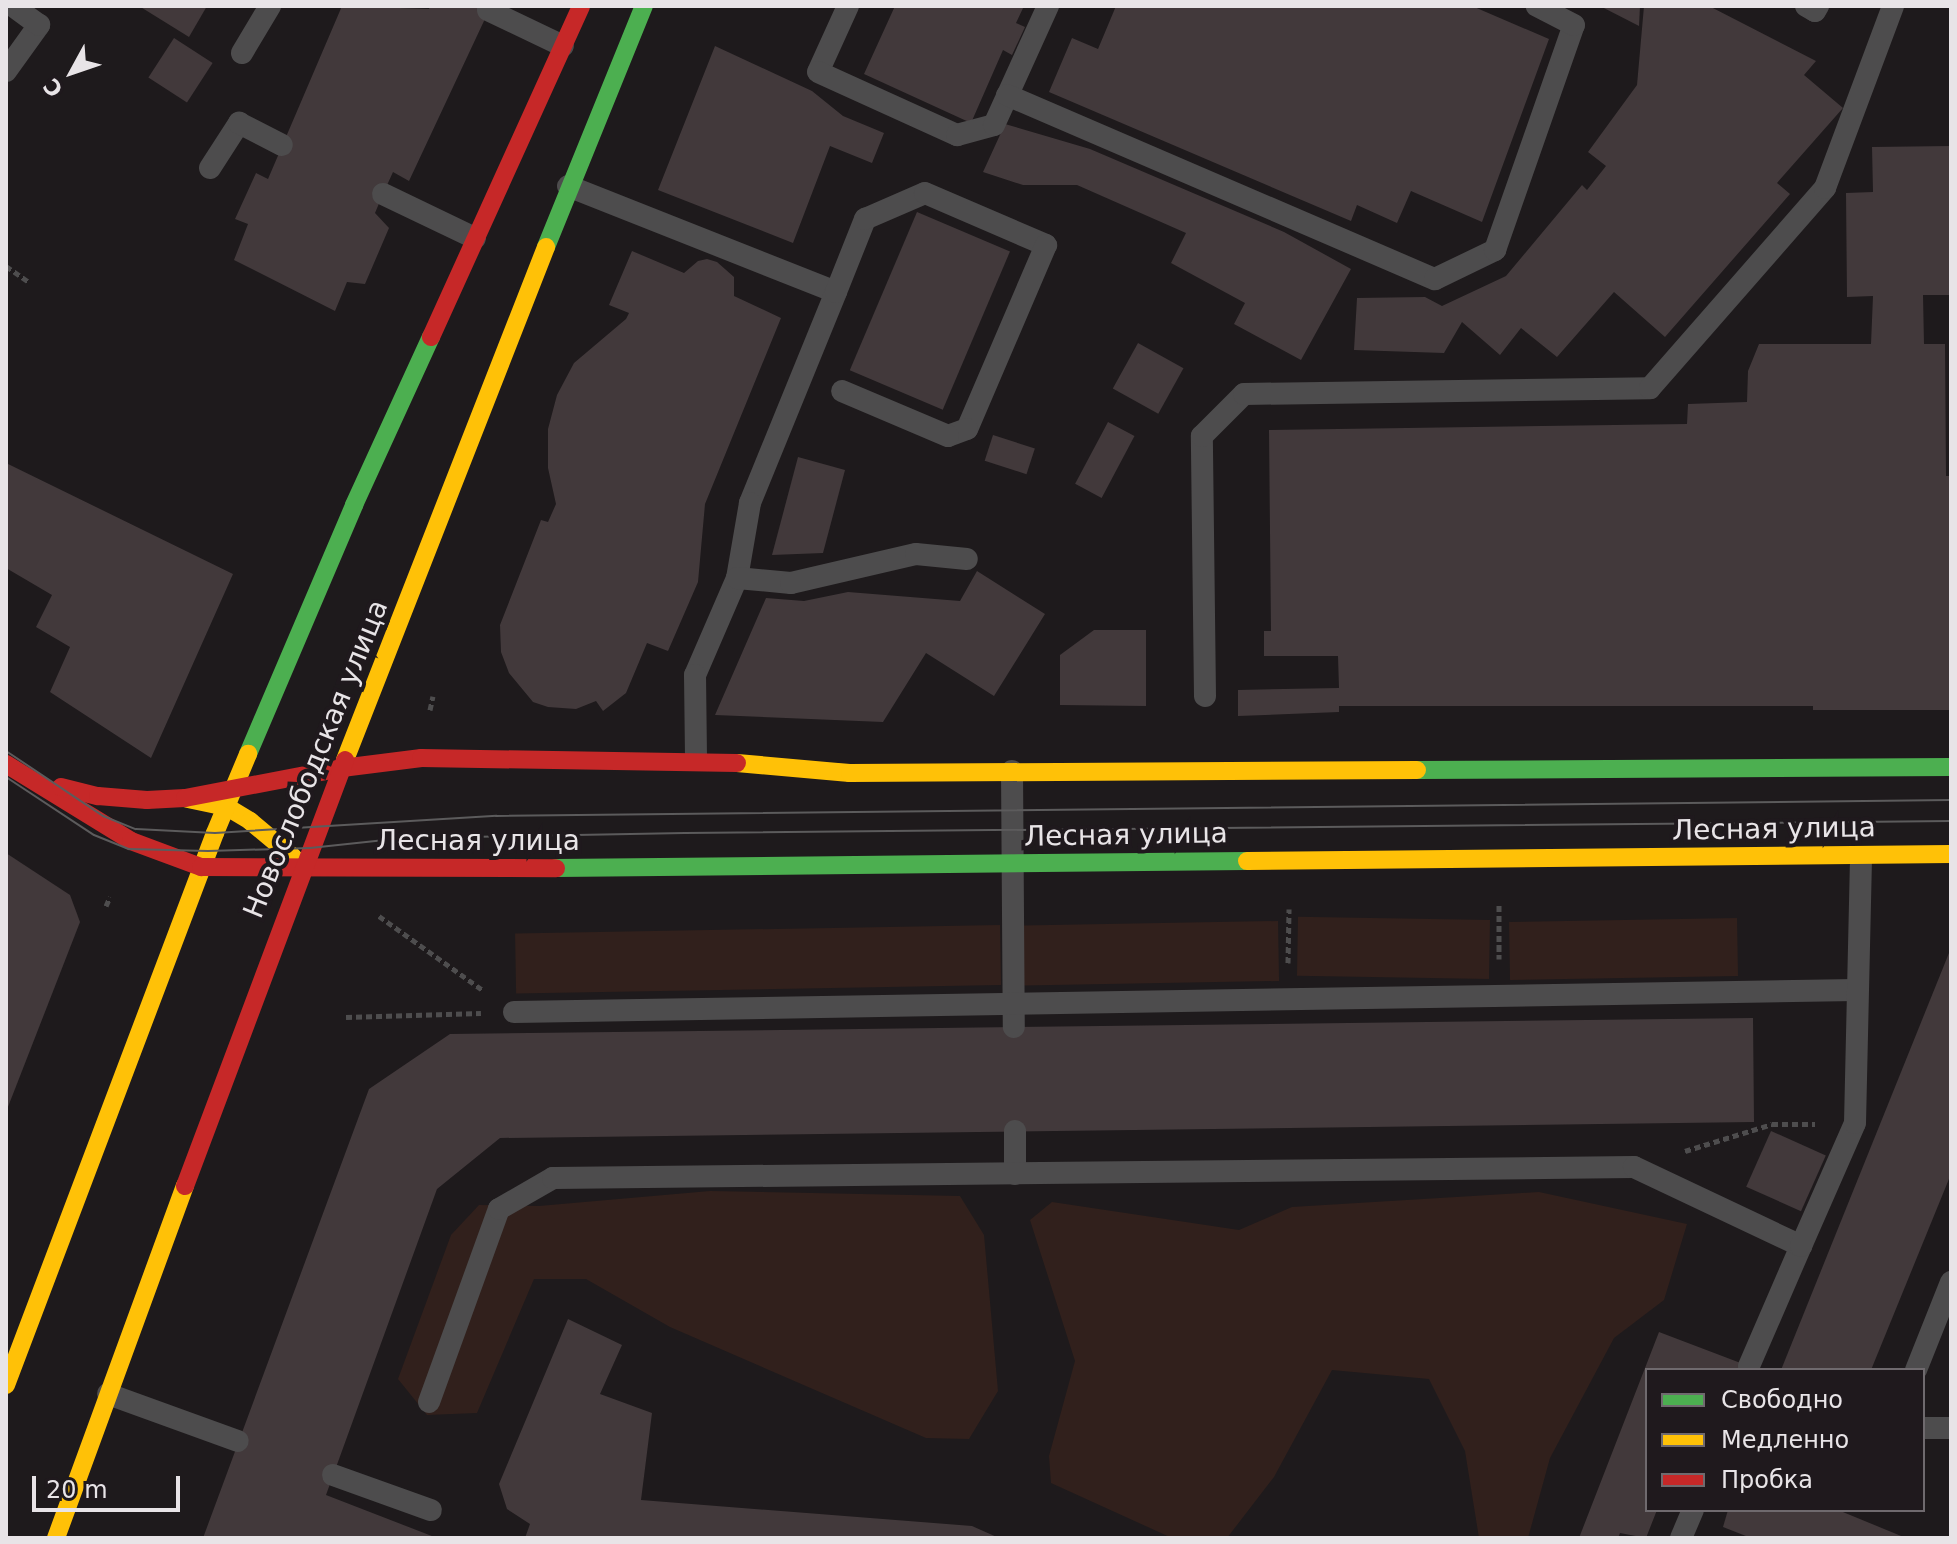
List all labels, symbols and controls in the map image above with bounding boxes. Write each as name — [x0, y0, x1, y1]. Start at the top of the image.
north arrow — [32, 32, 112, 112]
text: С — [38, 74, 68, 102]
street label: Новослободская улица — [237, 595, 395, 923]
street label: Лесная улица — [1672, 810, 1876, 848]
street label: Лесная улица — [1024, 816, 1228, 854]
street label: Лесная улица — [376, 824, 580, 858]
legend — [1645, 1368, 1925, 1512]
text: Свободно — [1721, 1386, 1843, 1414]
text: Медленно — [1721, 1426, 1849, 1454]
scale bar — [36, 1460, 184, 1510]
text: Пробка — [1721, 1466, 1813, 1494]
text: 20 m — [46, 1476, 108, 1504]

